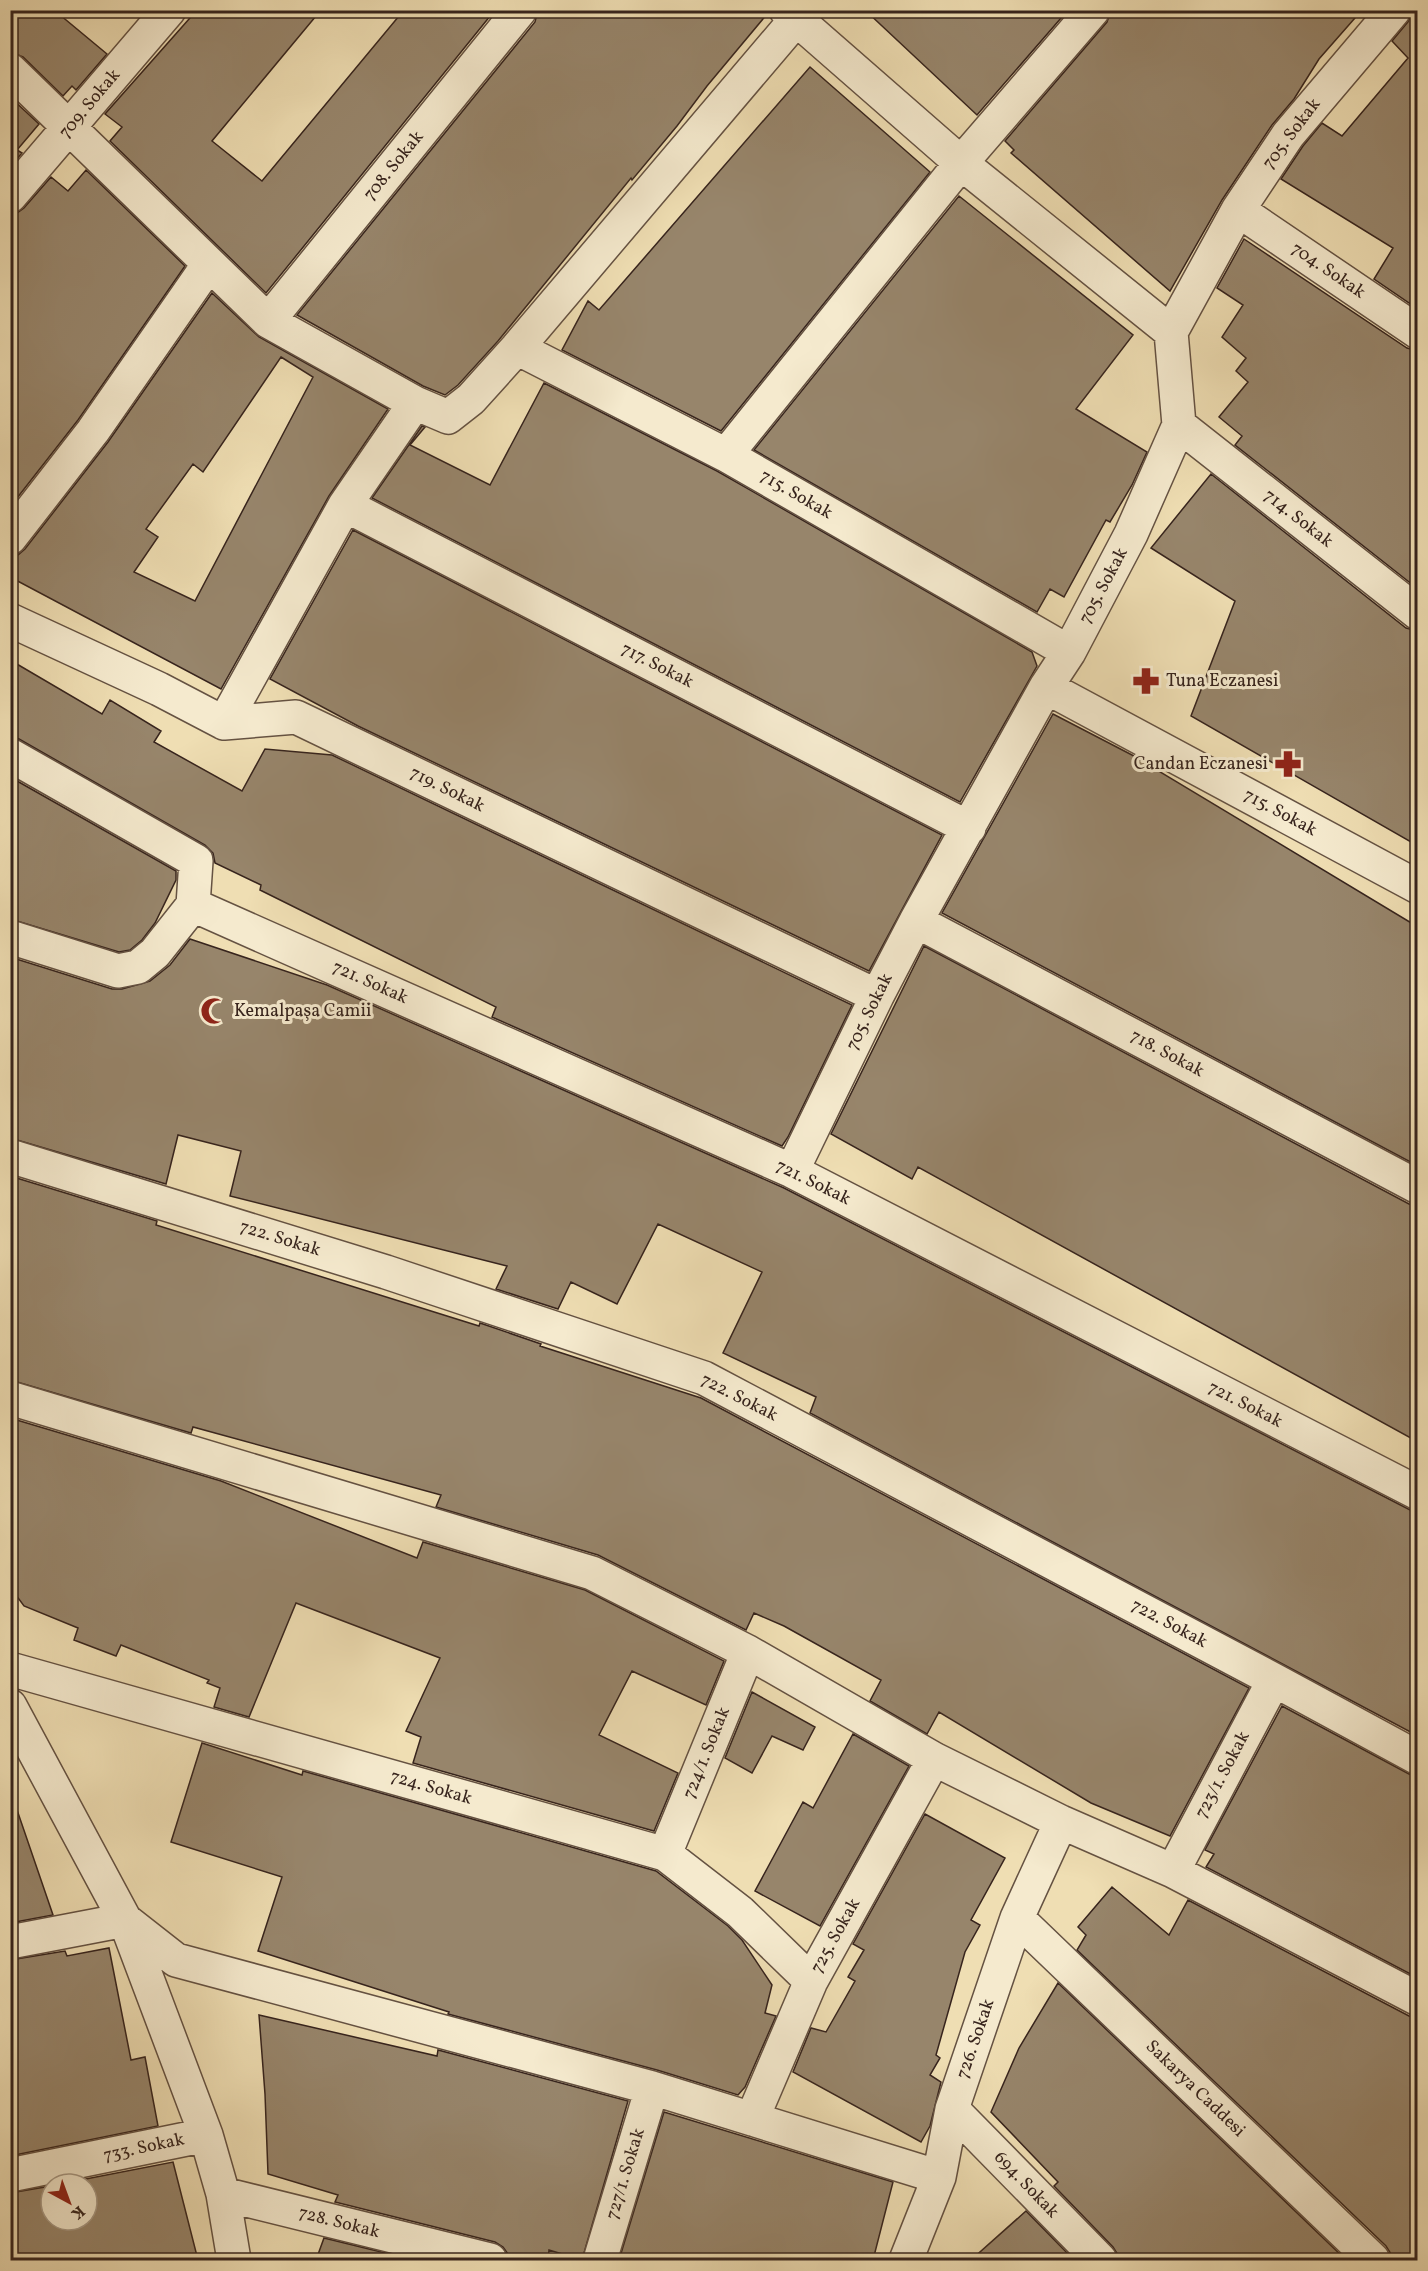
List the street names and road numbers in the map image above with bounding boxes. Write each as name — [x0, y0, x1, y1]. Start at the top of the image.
street label: 709. Sokak — [53, 64, 127, 144]
street label: 705. Sokak — [1257, 93, 1327, 175]
street label: 708. Sokak — [358, 125, 430, 206]
street label: 704. Sokak — [1286, 237, 1370, 305]
street label: 715. Sokak — [755, 464, 837, 526]
street label: 714. Sokak — [1258, 484, 1338, 554]
street label: 705. Sokak — [1073, 543, 1135, 629]
street label: 717. Sokak — [616, 637, 698, 695]
street label: 719. Sokak — [405, 761, 489, 819]
street label: 715. Sokak — [1239, 783, 1321, 843]
street label: 721. Sokak — [328, 955, 412, 1011]
street label: 705. Sokak — [841, 969, 900, 1055]
street label: 718. Sokak — [1126, 1024, 1209, 1084]
street label: 721. Sokak — [771, 1154, 855, 1212]
street label: 722. Sokak — [236, 1215, 324, 1263]
street label: 722. Sokak — [696, 1368, 782, 1428]
street label: 721. Sokak — [1203, 1376, 1287, 1435]
street label: 722. Sokak — [1126, 1593, 1212, 1655]
street label: 724/1. Sokak — [677, 1703, 737, 1803]
street label: 723/1. Sokak — [1190, 1727, 1257, 1823]
street label: 724. Sokak — [387, 1764, 475, 1812]
street label: 725. Sokak — [805, 1894, 867, 1978]
street label: 726. Sokak — [951, 1996, 1001, 2082]
street label: Sakarya Caddesi — [1139, 2035, 1251, 2143]
street label: 727/1. Sokak — [600, 2125, 652, 2223]
street label: 733. Sokak — [101, 2127, 187, 2169]
street label: 694. Sokak — [988, 2146, 1064, 2224]
street label: 728. Sokak — [296, 2201, 382, 2245]

